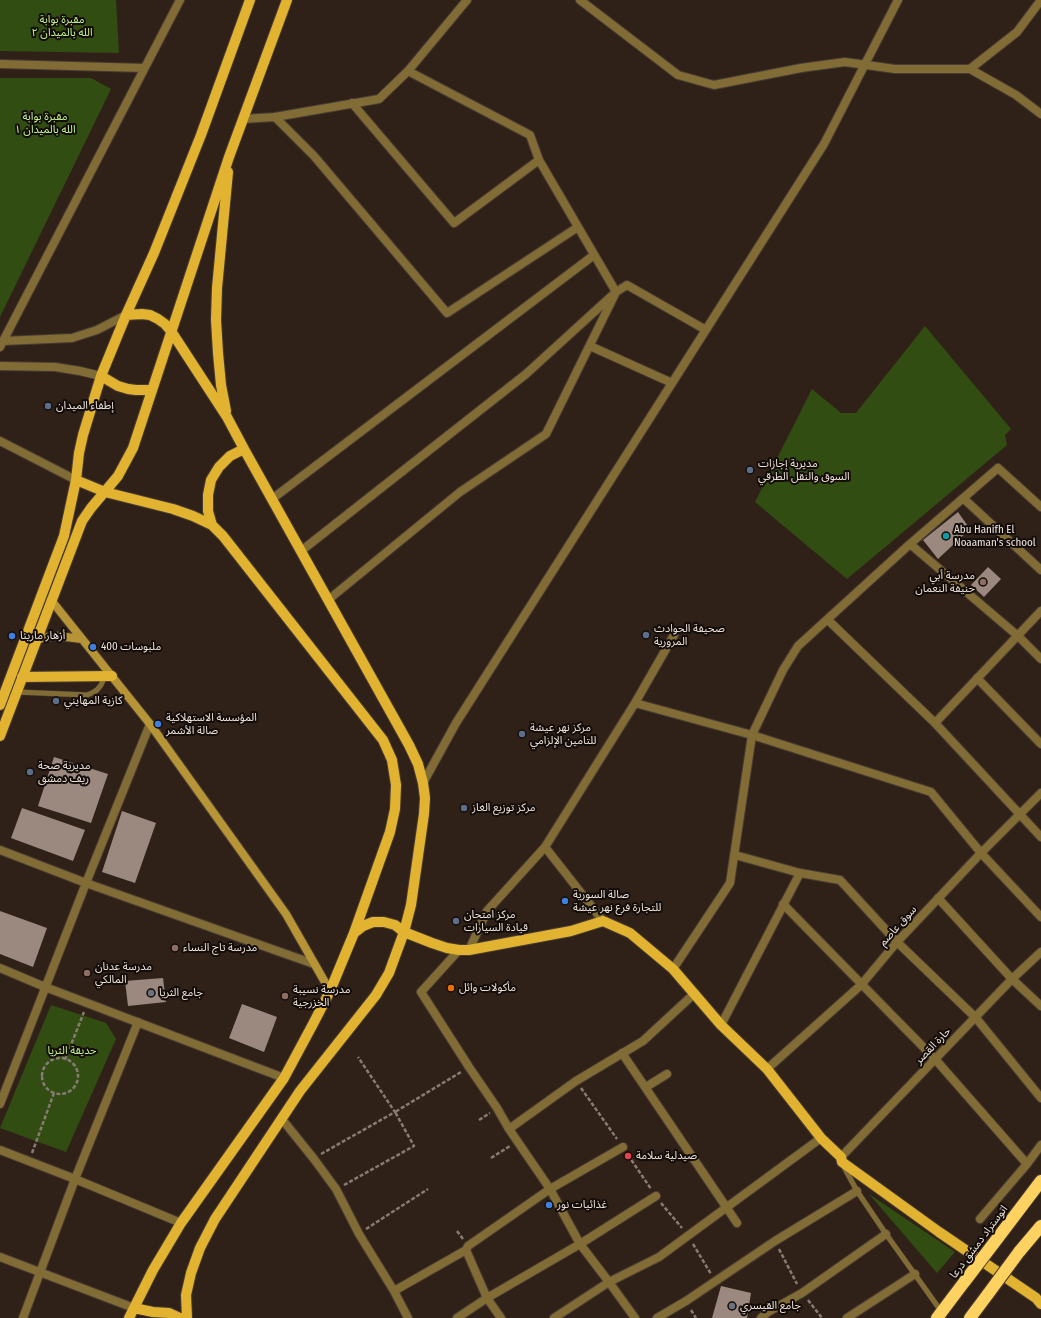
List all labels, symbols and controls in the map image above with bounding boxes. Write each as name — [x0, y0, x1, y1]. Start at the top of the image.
park label: مقبرة بوابة الله بالميدان ٢ — [31, 13, 93, 39]
park label: مقبرة بوابة الله بالميدان ١ — [14, 110, 76, 136]
place label: إطفاء الميدان — [56, 399, 114, 413]
marker: إطفاء الميدان — [43, 401, 53, 411]
place label: مديرية إجازات السوق والنقل الطرقي — [758, 457, 850, 483]
marker: مديرية إجازات السوق والنقل الطرقي — [745, 465, 755, 475]
place label: Abu Hanifh El Noaaman's school — [954, 523, 1036, 549]
marker: Abu Hanifh El Noaaman's school — [941, 531, 951, 541]
place label: مدرسة أبي حنيفة النعمان — [915, 569, 975, 595]
marker: مدرسة أبي حنيفة النعمان — [978, 577, 988, 587]
place label: صحيفة الحوادث المرورية — [654, 622, 725, 648]
place label: أزهار مارينا — [20, 629, 65, 643]
marker: صحيفة الحوادث المرورية — [641, 630, 651, 640]
marker: أزهار مارينا — [7, 631, 17, 641]
place label: ملبوسات 400 — [101, 640, 161, 654]
marker: ملبوسات 400 — [88, 642, 98, 652]
place label: كازية المهايني — [64, 694, 122, 708]
marker: كازية المهايني — [51, 696, 61, 706]
place label: المؤسسة الاستهلاكية صالة الأشمر — [166, 711, 257, 737]
marker: المؤسسة الاستهلاكية صالة الأشمر — [153, 719, 163, 729]
place label: مركز نهر عيشة للتامين الإلزامي — [530, 721, 596, 747]
marker: مركز نهر عيشة للتامين الإلزامي — [517, 729, 527, 739]
place label: مديرية صحة ريف دمشق — [38, 759, 90, 785]
marker: مديرية صحة ريف دمشق — [25, 767, 35, 777]
place label: مركز توزيع الغاز — [472, 801, 536, 815]
marker: مركز توزيع الغاز — [459, 803, 469, 813]
place label: صالة السورية للتجارة فرع نهر عيشة — [573, 888, 661, 914]
marker: صالة السورية للتجارة فرع نهر عيشة — [560, 896, 570, 906]
street label: سوق عاصم — [876, 903, 920, 949]
place label: مركز امتحان قيادة السيارات — [464, 908, 528, 934]
marker: مركز امتحان قيادة السيارات — [451, 916, 461, 926]
place label: مدرسة تاج النساء — [183, 941, 257, 955]
marker: مدرسة تاج النساء — [170, 943, 180, 953]
place label: مدرسة عدنان المالكي — [95, 960, 152, 986]
marker: مدرسة عدنان المالكي — [82, 968, 92, 978]
place label: مأكولات وائل — [459, 981, 516, 995]
place label: مدرسة نسيبة الخزرجية — [293, 983, 350, 1009]
marker: مأكولات وائل — [446, 983, 456, 993]
place label: جامع الثريا — [159, 986, 203, 1000]
marker: جامع الثريا — [146, 988, 156, 998]
marker: مدرسة نسيبة الخزرجية — [280, 991, 290, 1001]
street label: حارة القصر — [912, 1025, 954, 1067]
park label: حديقة الثريا — [47, 1044, 97, 1058]
place label: صيدلية سلامة — [636, 1149, 697, 1163]
marker: صيدلية سلامة — [623, 1151, 633, 1161]
place label: غذائيات نور — [557, 1198, 607, 1212]
marker: غذائيات نور — [544, 1200, 554, 1210]
street label: اتوستراد دمشق درعا — [947, 1203, 1011, 1281]
place label: جامع القيسري — [740, 1299, 801, 1313]
marker: جامع القيسري — [727, 1301, 737, 1311]

